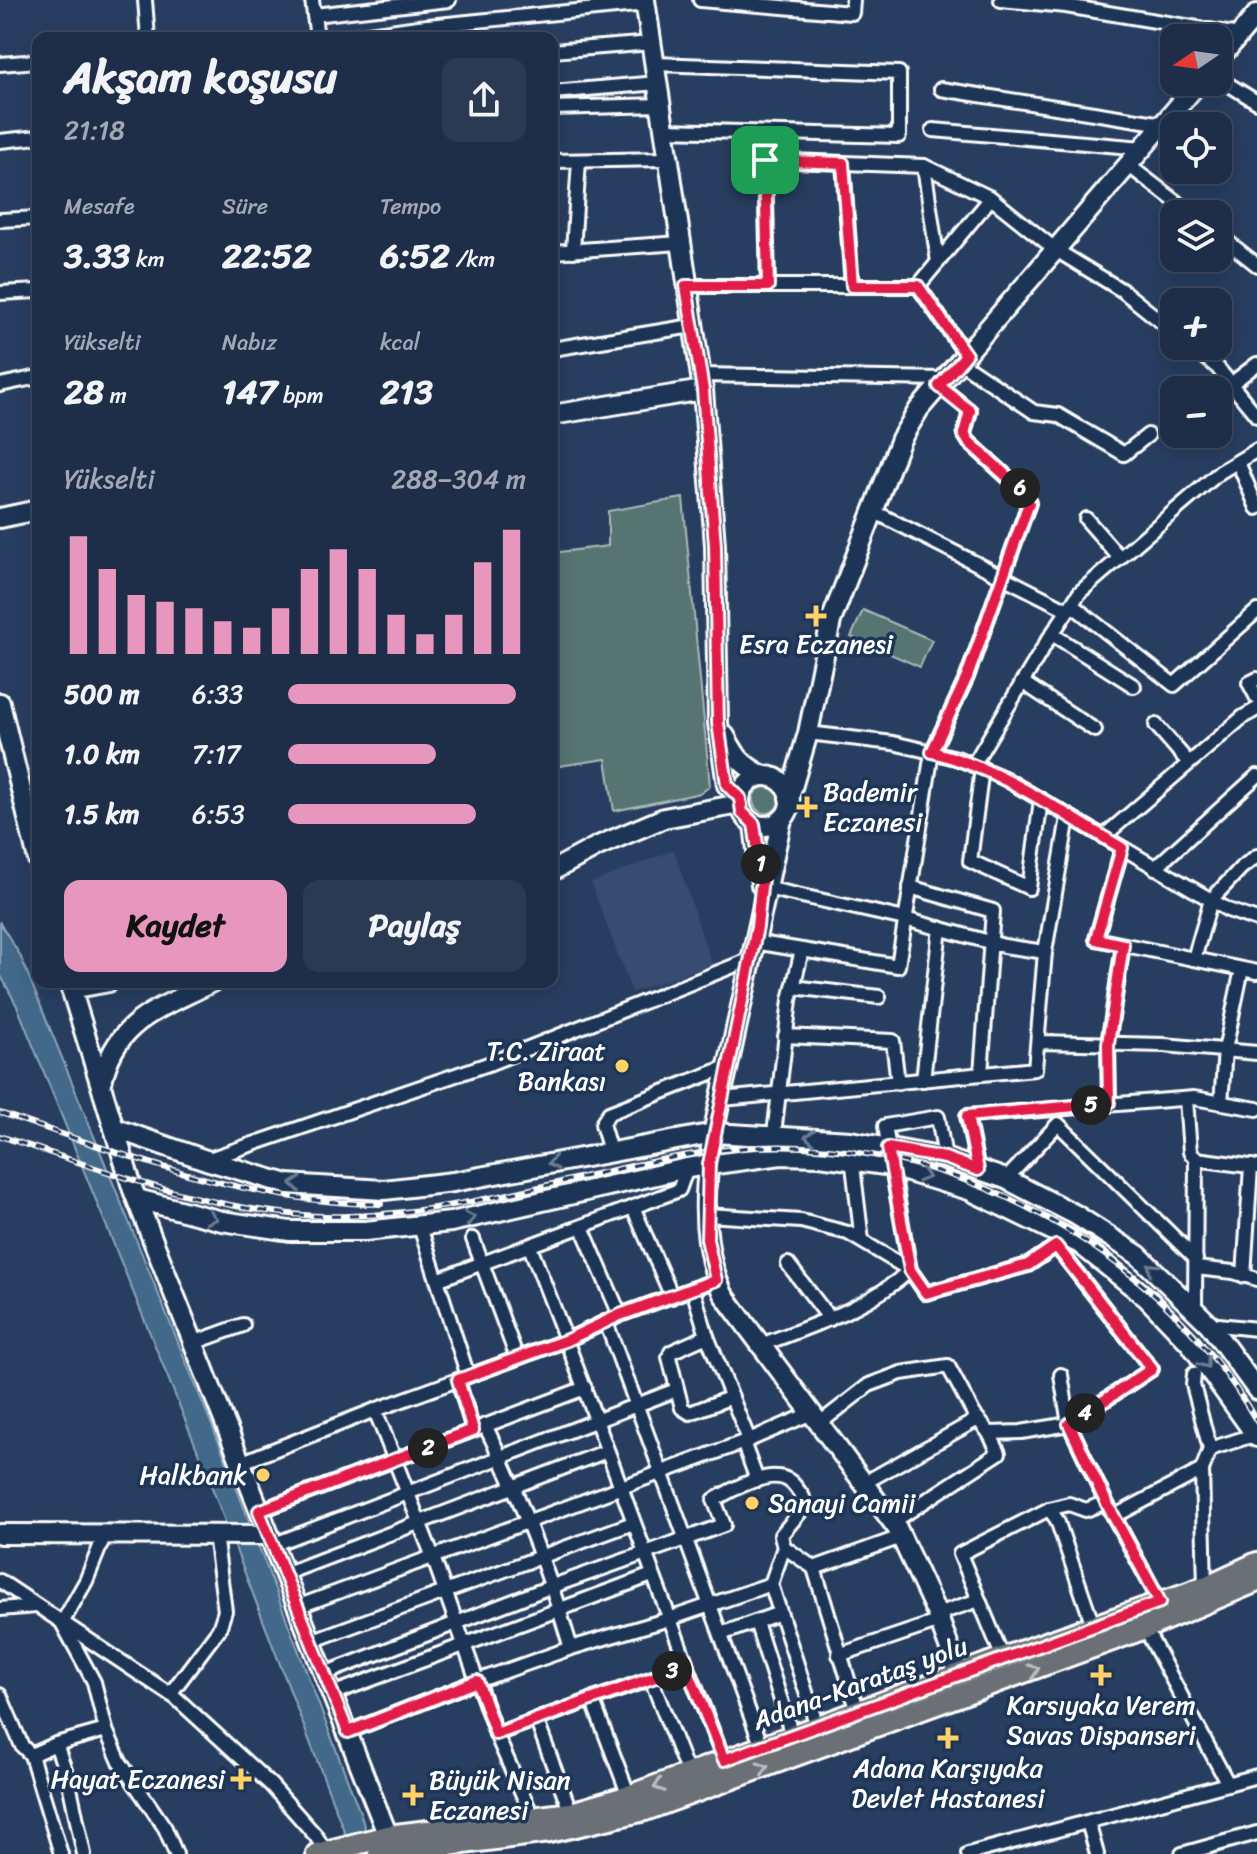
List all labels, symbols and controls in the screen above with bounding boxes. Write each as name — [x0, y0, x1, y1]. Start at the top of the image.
north arrow — [1160, 24, 1232, 96]
map controls — [1160, 24, 1232, 448]
text: Akşam koşusu — [64, 38, 337, 116]
button: share — [442, 58, 526, 142]
text: 21:18 — [64, 107, 125, 153]
button: locate — [1160, 112, 1232, 184]
pin — [731, 126, 799, 194]
icon: arrive — [743, 138, 787, 182]
text: Mesafe — [64, 187, 135, 226]
text: Süre — [222, 187, 268, 226]
text: Tempo — [380, 187, 441, 226]
button: layers — [1160, 200, 1232, 272]
text: 3.33 — [64, 226, 130, 286]
text: 22:52 — [222, 226, 312, 286]
text: 6:52 — [380, 226, 450, 286]
text: km — [130, 240, 165, 279]
text: /km — [450, 240, 495, 279]
button: + — [1160, 288, 1232, 360]
text: Yükselti — [64, 323, 141, 362]
text: Nabız — [222, 323, 277, 362]
text: kcal — [380, 323, 420, 362]
text: 28 — [64, 362, 104, 422]
text: 147 — [222, 362, 277, 422]
text: 213 — [380, 362, 433, 422]
text: m — [104, 376, 127, 415]
text: bpm — [277, 376, 324, 415]
button: − — [1160, 376, 1232, 448]
text: Yükselti — [64, 456, 155, 502]
text: 288–304 m — [391, 456, 526, 502]
pin: 6 — [1000, 468, 1040, 508]
text: 6 — [1014, 468, 1026, 507]
marker: Esra Eczanesi — [807, 607, 825, 625]
place label: Esra Eczanesi — [739, 621, 894, 667]
text: 500 m — [64, 671, 139, 717]
text: 6:33 — [192, 671, 243, 717]
text: 1.0 km — [64, 731, 140, 777]
text: 7:17 — [192, 731, 241, 777]
place label: Bademir Eczanesi — [823, 769, 923, 845]
text: 1.5 km — [64, 791, 139, 837]
text: 6:53 — [192, 791, 245, 837]
marker: Bademir Eczanesi — [798, 798, 816, 816]
pin: 1 — [741, 844, 781, 884]
text: 1 — [756, 844, 766, 883]
button: Kaydet — [64, 880, 287, 972]
button: Paylaş — [303, 880, 526, 972]
place label: T.C. Ziraat Bankası — [486, 1028, 606, 1104]
marker: T.C. Ziraat Bankası — [613, 1057, 631, 1075]
pin: 5 — [1071, 1085, 1111, 1125]
text: 5 — [1084, 1085, 1098, 1124]
one-way arrow — [803, 1129, 816, 1146]
one-way arrow — [546, 1153, 560, 1170]
one-way arrow — [917, 1167, 931, 1184]
one-way arrow — [289, 1175, 302, 1192]
one-way arrow — [205, 1209, 219, 1226]
one-way arrow — [463, 1210, 477, 1227]
one-way arrow — [1146, 1263, 1161, 1277]
one-way arrow — [1196, 1354, 1210, 1369]
pin: 4 — [1065, 1393, 1105, 1433]
text: 4 — [1078, 1393, 1092, 1432]
pin: 2 — [408, 1428, 448, 1468]
text: 2 — [422, 1428, 434, 1467]
place label: Halkbank — [140, 1452, 247, 1498]
marker: Halkbank — [254, 1466, 272, 1484]
place label: Sanayi Camii — [768, 1480, 916, 1526]
marker: Sanayi Camii — [743, 1494, 761, 1512]
street label: Adana-Karataş yolu — [745, 1623, 974, 1744]
pin: 3 — [652, 1651, 692, 1691]
text: 3 — [666, 1651, 678, 1690]
one-way arrow — [1026, 1663, 1040, 1679]
marker: Karsıyaka Verem Savas Dispanseri — [1090, 1664, 1112, 1686]
place label: Karsıyaka Verem Savas Dispanseri — [1006, 1682, 1196, 1758]
marker: Adana Karşıyaka Devlet Hastanesi — [937, 1727, 959, 1749]
place label: Adana Karşıyaka Devlet Hastanesi — [851, 1745, 1046, 1821]
place label: Hayat Eczanesi — [51, 1756, 226, 1802]
place label: Büyük Nisan Eczanesi — [429, 1757, 571, 1833]
one-way arrow — [755, 1761, 769, 1777]
marker: Hayat Eczanesi — [232, 1770, 250, 1788]
one-way arrow — [653, 1776, 667, 1792]
marker: Büyük Nisan Eczanesi — [404, 1786, 422, 1804]

